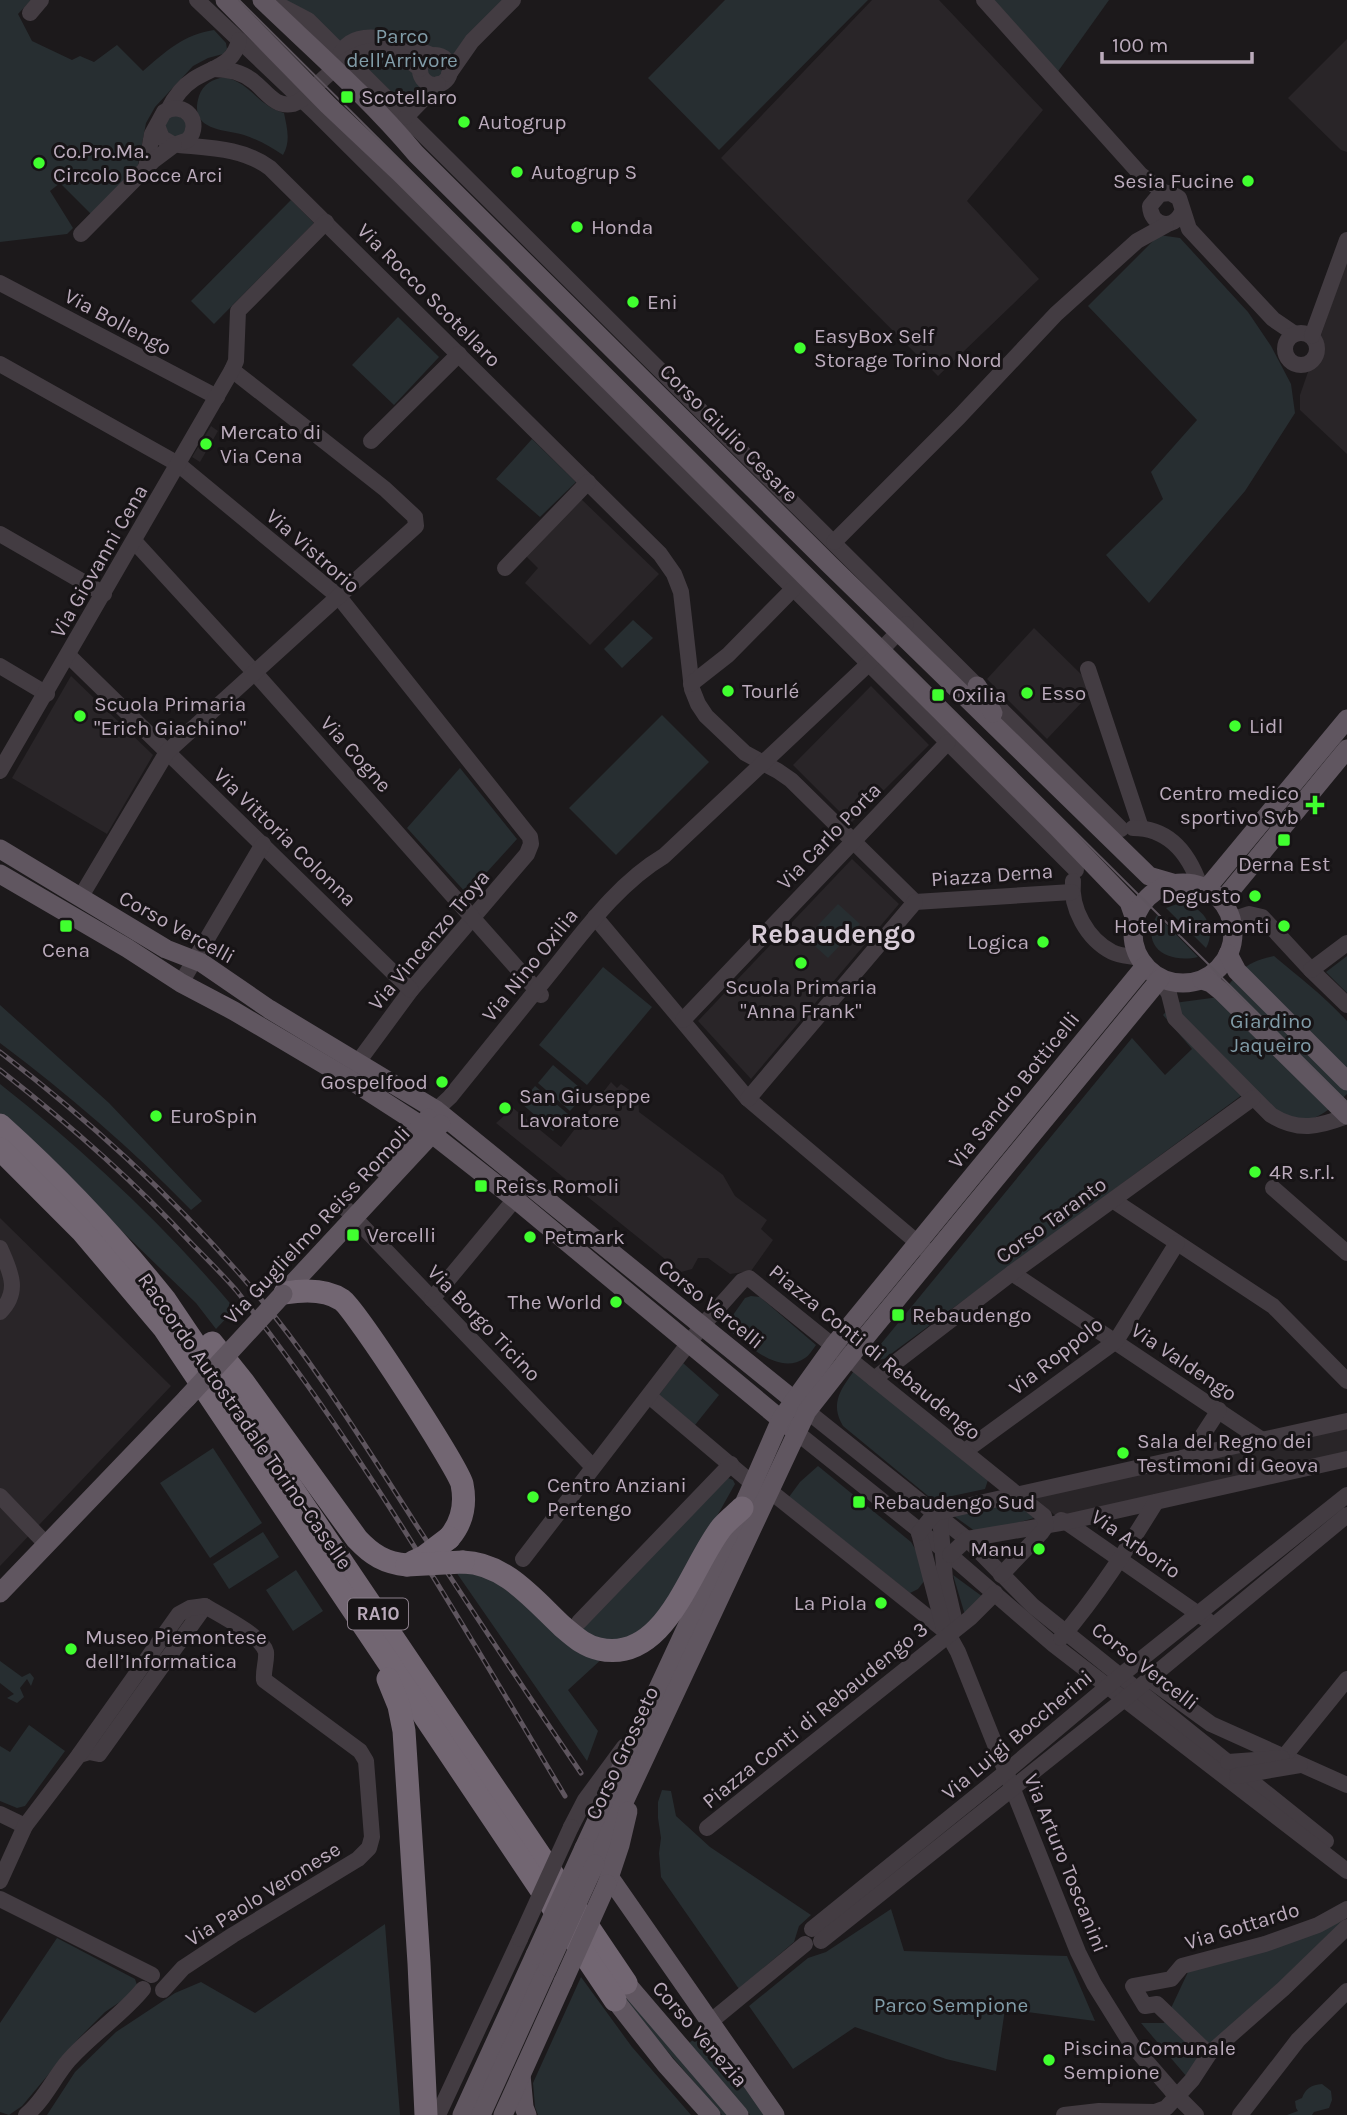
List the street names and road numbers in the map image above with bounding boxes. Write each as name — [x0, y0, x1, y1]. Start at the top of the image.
street label: Via Rocco Scotellaro — [352, 218, 506, 372]
street label: Via Bollengo — [60, 284, 176, 360]
street label: Corso Giulio Cesare — [655, 359, 803, 507]
street label: Via Giovanni Cena — [45, 480, 153, 642]
street label: Via Vistrorio — [261, 504, 365, 598]
street label: Via Cogne — [316, 711, 396, 797]
street label: Via Vittoria Colonna — [209, 763, 361, 911]
street label: Via Carlo Porta — [772, 778, 886, 894]
street label: Piazza Derna — [930, 859, 1054, 891]
street label: Via Vincenzo Troya — [363, 865, 495, 1015]
street label: Corso Vercelli — [115, 885, 239, 969]
street label: Via Nino Oxilia — [477, 904, 583, 1026]
street label: Via Sandro Botticelli — [944, 1007, 1084, 1173]
street label: Via Guglielmo Reiss Romoli — [219, 1121, 415, 1329]
street label: Corso Taranto — [991, 1172, 1111, 1268]
street label: Corso Vercelli — [653, 1254, 769, 1354]
street label: Piazza Conti di Rebaudengo — [764, 1259, 986, 1445]
street label: Via Borgo Ticino — [422, 1260, 546, 1386]
street label: Raccordo Autostradale Torino-Caselle — [133, 1268, 357, 1574]
street label: Via Roppolo — [1004, 1312, 1108, 1400]
street label: Via Valdengo — [1127, 1318, 1241, 1406]
street label: Via Arborio — [1087, 1504, 1185, 1584]
road number: RA10 — [348, 1598, 408, 1630]
street label: Piazza Conti di Rebaudengo 3 — [698, 1617, 932, 1813]
street label: Corso Vercelli — [1087, 1617, 1203, 1715]
street label: Via Luigi Boccherini — [937, 1665, 1097, 1805]
street label: Corso Grosseto — [581, 1683, 663, 1823]
street label: Via Arturo Toscanini — [1019, 1770, 1113, 1956]
street label: Via Paolo Veronese — [181, 1837, 345, 1951]
street label: Via Gottardo — [1182, 1897, 1302, 1955]
street label: Corso Venezia — [647, 1976, 753, 2092]

